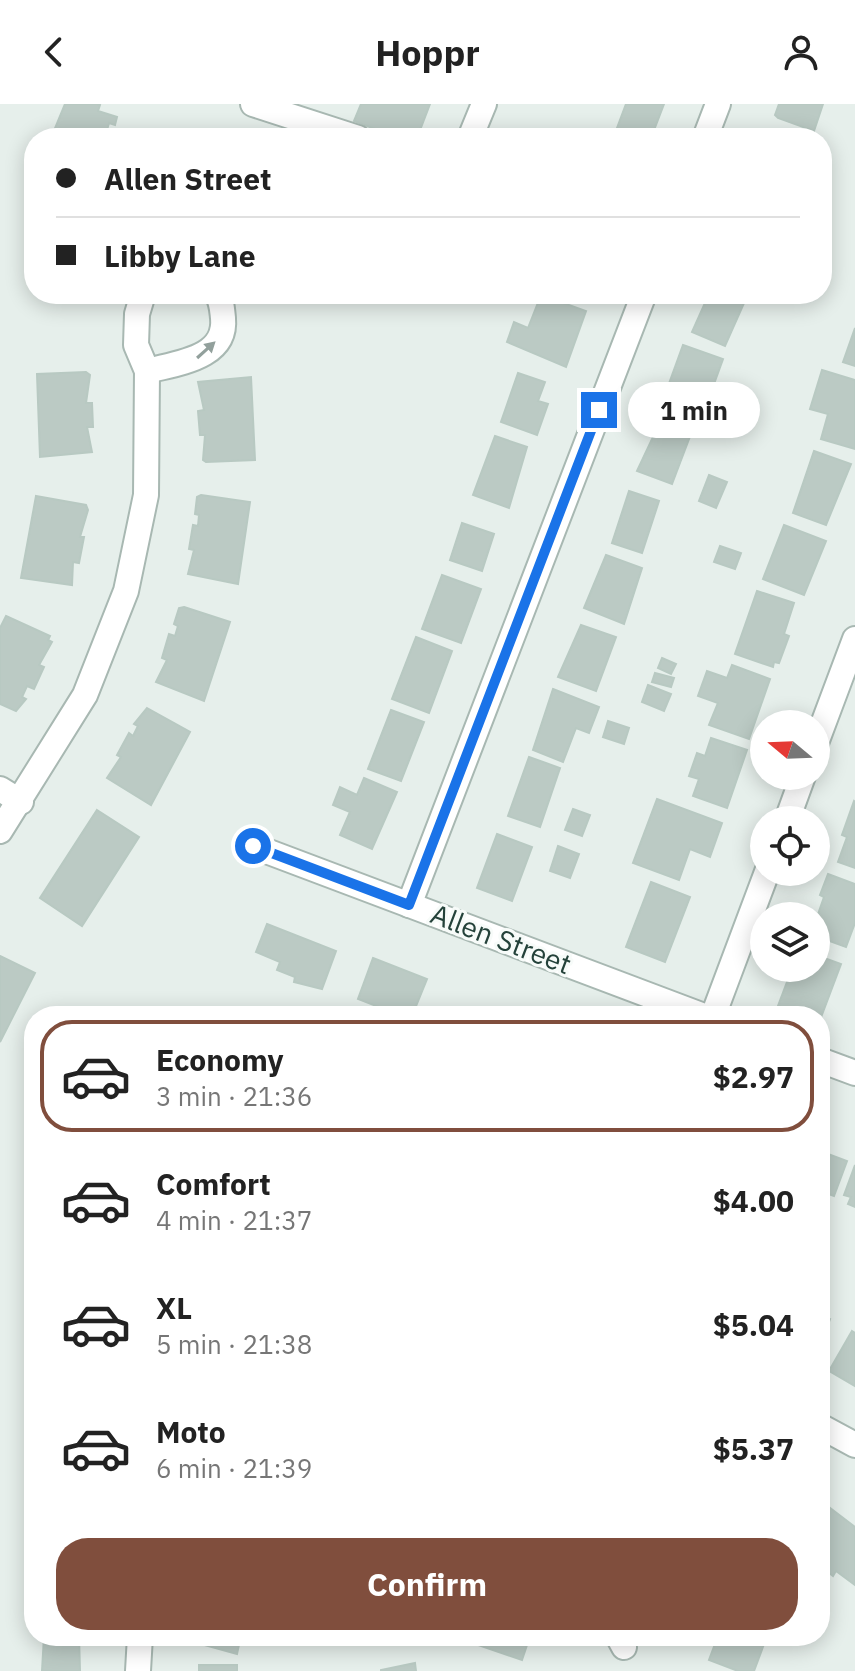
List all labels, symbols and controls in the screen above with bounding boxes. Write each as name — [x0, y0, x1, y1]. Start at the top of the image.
text: Hoppr — [375, 29, 480, 76]
icon: back — [32, 30, 76, 74]
icon: person — [779, 30, 823, 74]
text: Allen Street — [104, 159, 272, 198]
text: Libby Lane — [104, 236, 256, 275]
one-way arrow — [196, 341, 216, 359]
callout: 1 min — [627, 382, 759, 438]
route end — [581, 392, 617, 428]
text: 1 min — [660, 393, 728, 427]
north arrow — [750, 710, 830, 790]
map controls — [750, 710, 830, 982]
button: locate — [750, 806, 830, 886]
route start — [235, 828, 271, 864]
street label: Allen Street — [426, 895, 577, 982]
button: layers — [750, 902, 830, 982]
icon: car — [60, 1040, 132, 1112]
text: Economy — [156, 1040, 284, 1079]
text: $2.97 — [713, 1057, 794, 1096]
text: 3 min · 21:36 — [156, 1079, 312, 1113]
icon: car — [60, 1164, 132, 1236]
text: Comfort — [156, 1164, 271, 1203]
text: $4.00 — [713, 1181, 794, 1220]
text: 4 min · 21:37 — [156, 1203, 312, 1237]
icon: car — [60, 1288, 132, 1360]
text: XL — [156, 1288, 192, 1327]
text: $5.04 — [713, 1305, 794, 1344]
text: 5 min · 21:38 — [156, 1327, 312, 1361]
icon: car — [60, 1412, 132, 1484]
text: Moto — [156, 1412, 226, 1451]
text: $5.37 — [713, 1429, 794, 1468]
text: 6 min · 21:39 — [156, 1451, 312, 1485]
button: Confirm — [56, 1538, 798, 1630]

